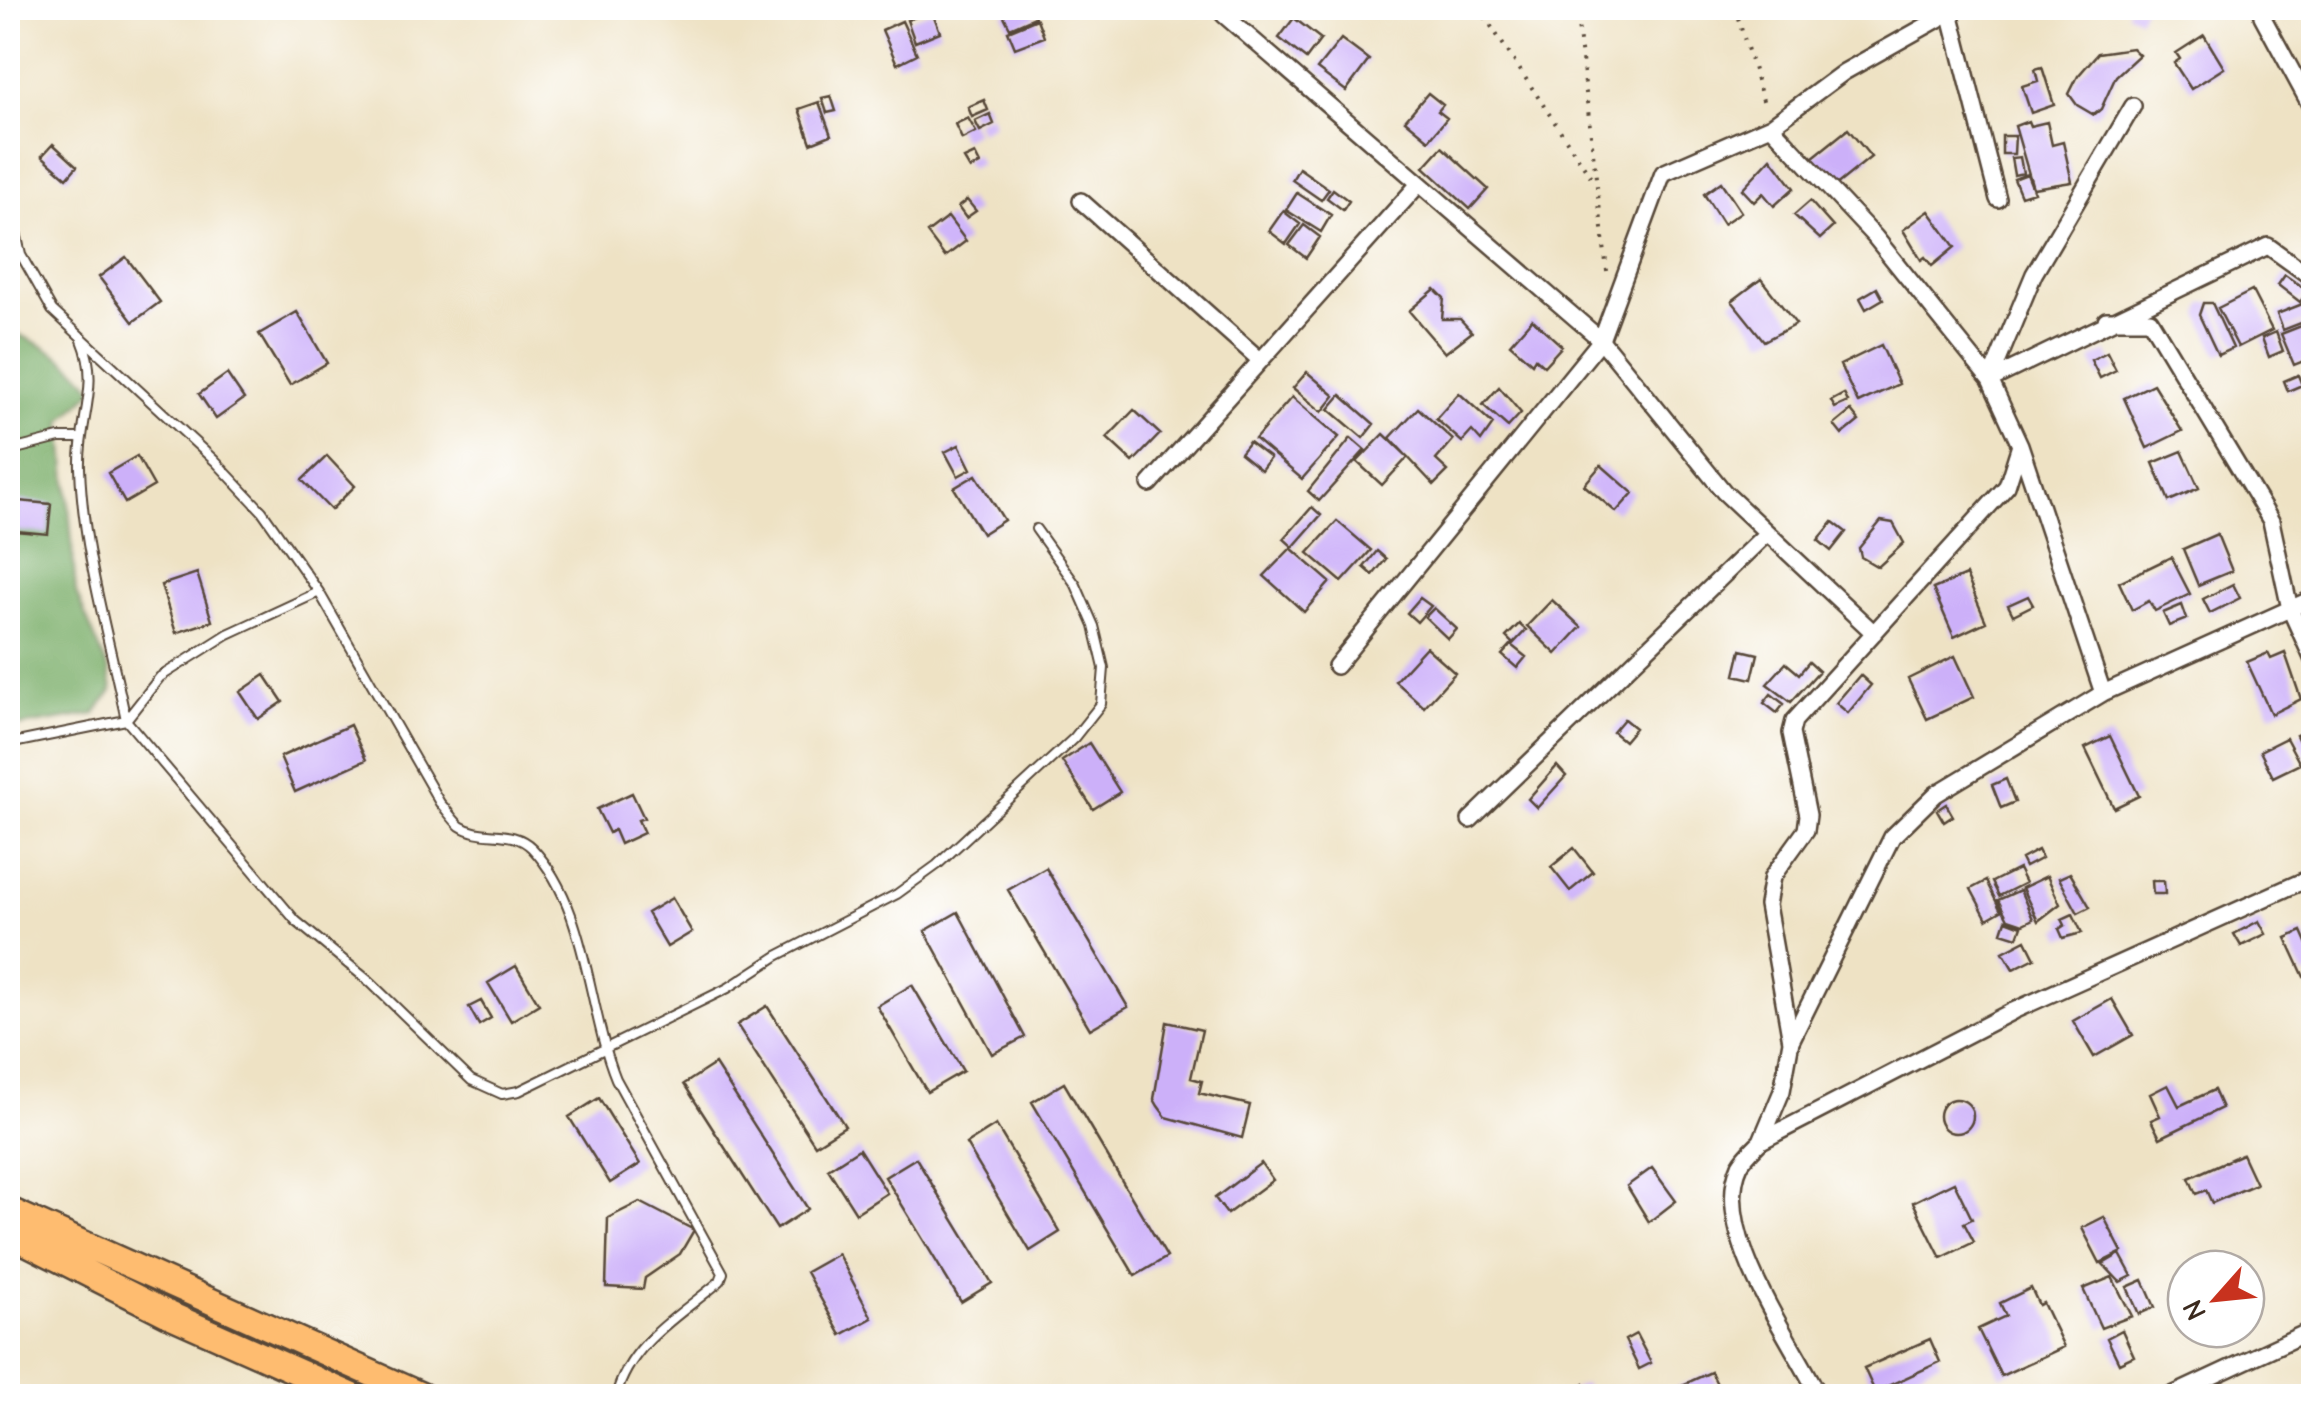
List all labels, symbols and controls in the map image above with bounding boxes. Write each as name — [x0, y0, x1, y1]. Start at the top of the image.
north arrow — [2166, 1249, 2266, 1349]
text: N — [2176, 1294, 2213, 1325]

